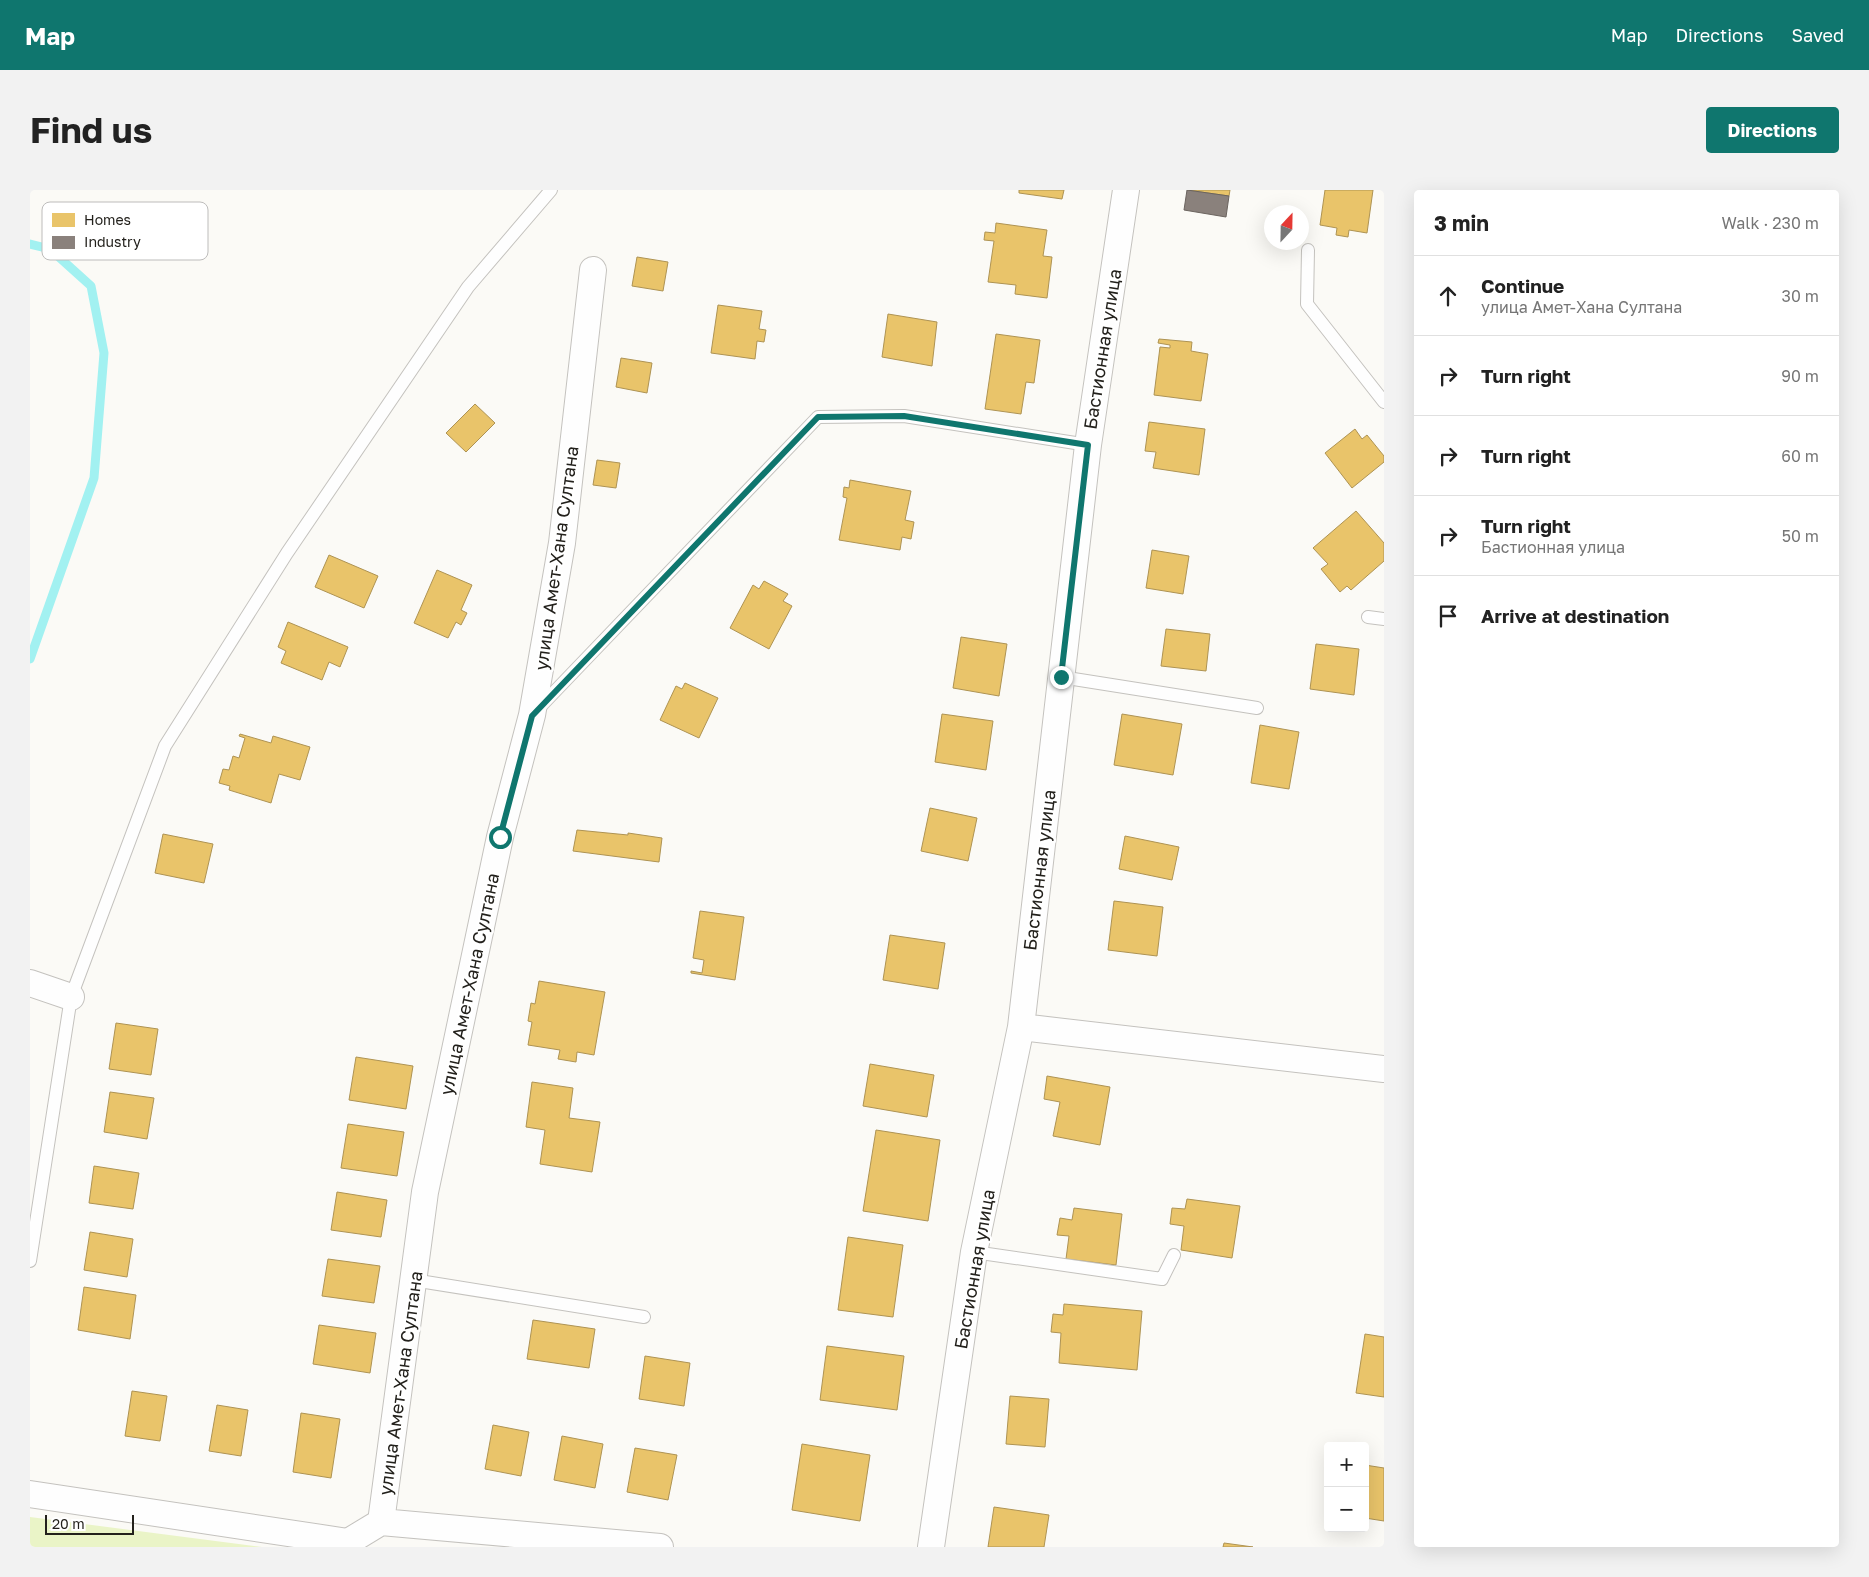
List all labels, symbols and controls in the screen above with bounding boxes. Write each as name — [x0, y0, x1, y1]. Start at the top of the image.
text: Map — [25, 21, 75, 50]
text: Map — [1611, 24, 1647, 46]
text: Directions — [1675, 24, 1763, 46]
text: Saved — [1791, 24, 1844, 46]
button: Directions — [1706, 107, 1839, 153]
text: Find us — [30, 109, 152, 151]
legend — [42, 202, 208, 260]
north arrow — [1264, 205, 1309, 250]
text: 3 min — [1434, 210, 1489, 236]
text: Homes — [84, 211, 131, 228]
text: Walk · 230 m — [1722, 213, 1819, 233]
text: Industry — [84, 233, 141, 250]
street label: Бастионная улица — [1078, 267, 1126, 431]
text: Continue — [1481, 274, 1564, 297]
icon: ahead — [1434, 282, 1462, 310]
text: 30 m — [1782, 286, 1819, 306]
text: улица Амет-Хана Султана — [1481, 297, 1682, 317]
icon: right — [1434, 362, 1462, 390]
text: Turn right — [1481, 364, 1571, 387]
text: 90 m — [1781, 366, 1819, 386]
icon: right — [1434, 442, 1462, 470]
street label: улица Амет-Хана Султана — [529, 444, 583, 672]
text: Turn right — [1481, 444, 1571, 467]
text: 60 m — [1781, 446, 1819, 466]
text: Turn right — [1481, 514, 1571, 537]
icon: right — [1434, 522, 1462, 550]
text: 50 m — [1782, 526, 1819, 546]
text: Бастионная улица — [1481, 537, 1625, 557]
icon: arrive — [1434, 602, 1462, 630]
text: Arrive at destination — [1481, 604, 1669, 627]
route end — [1050, 666, 1073, 689]
street label: Бастионная улица — [1018, 788, 1060, 952]
route start — [489, 826, 512, 849]
street label: улица Амет-Хана Султана — [435, 871, 503, 1097]
street label: Бастионная улица — [949, 1187, 999, 1351]
street label: улица Амет-Хана Султана — [373, 1269, 427, 1497]
map controls — [1324, 1442, 1369, 1532]
button: + — [1324, 1442, 1369, 1487]
button: − — [1324, 1487, 1369, 1532]
scale bar — [45, 1512, 134, 1535]
text: 20 m — [52, 1515, 85, 1532]

